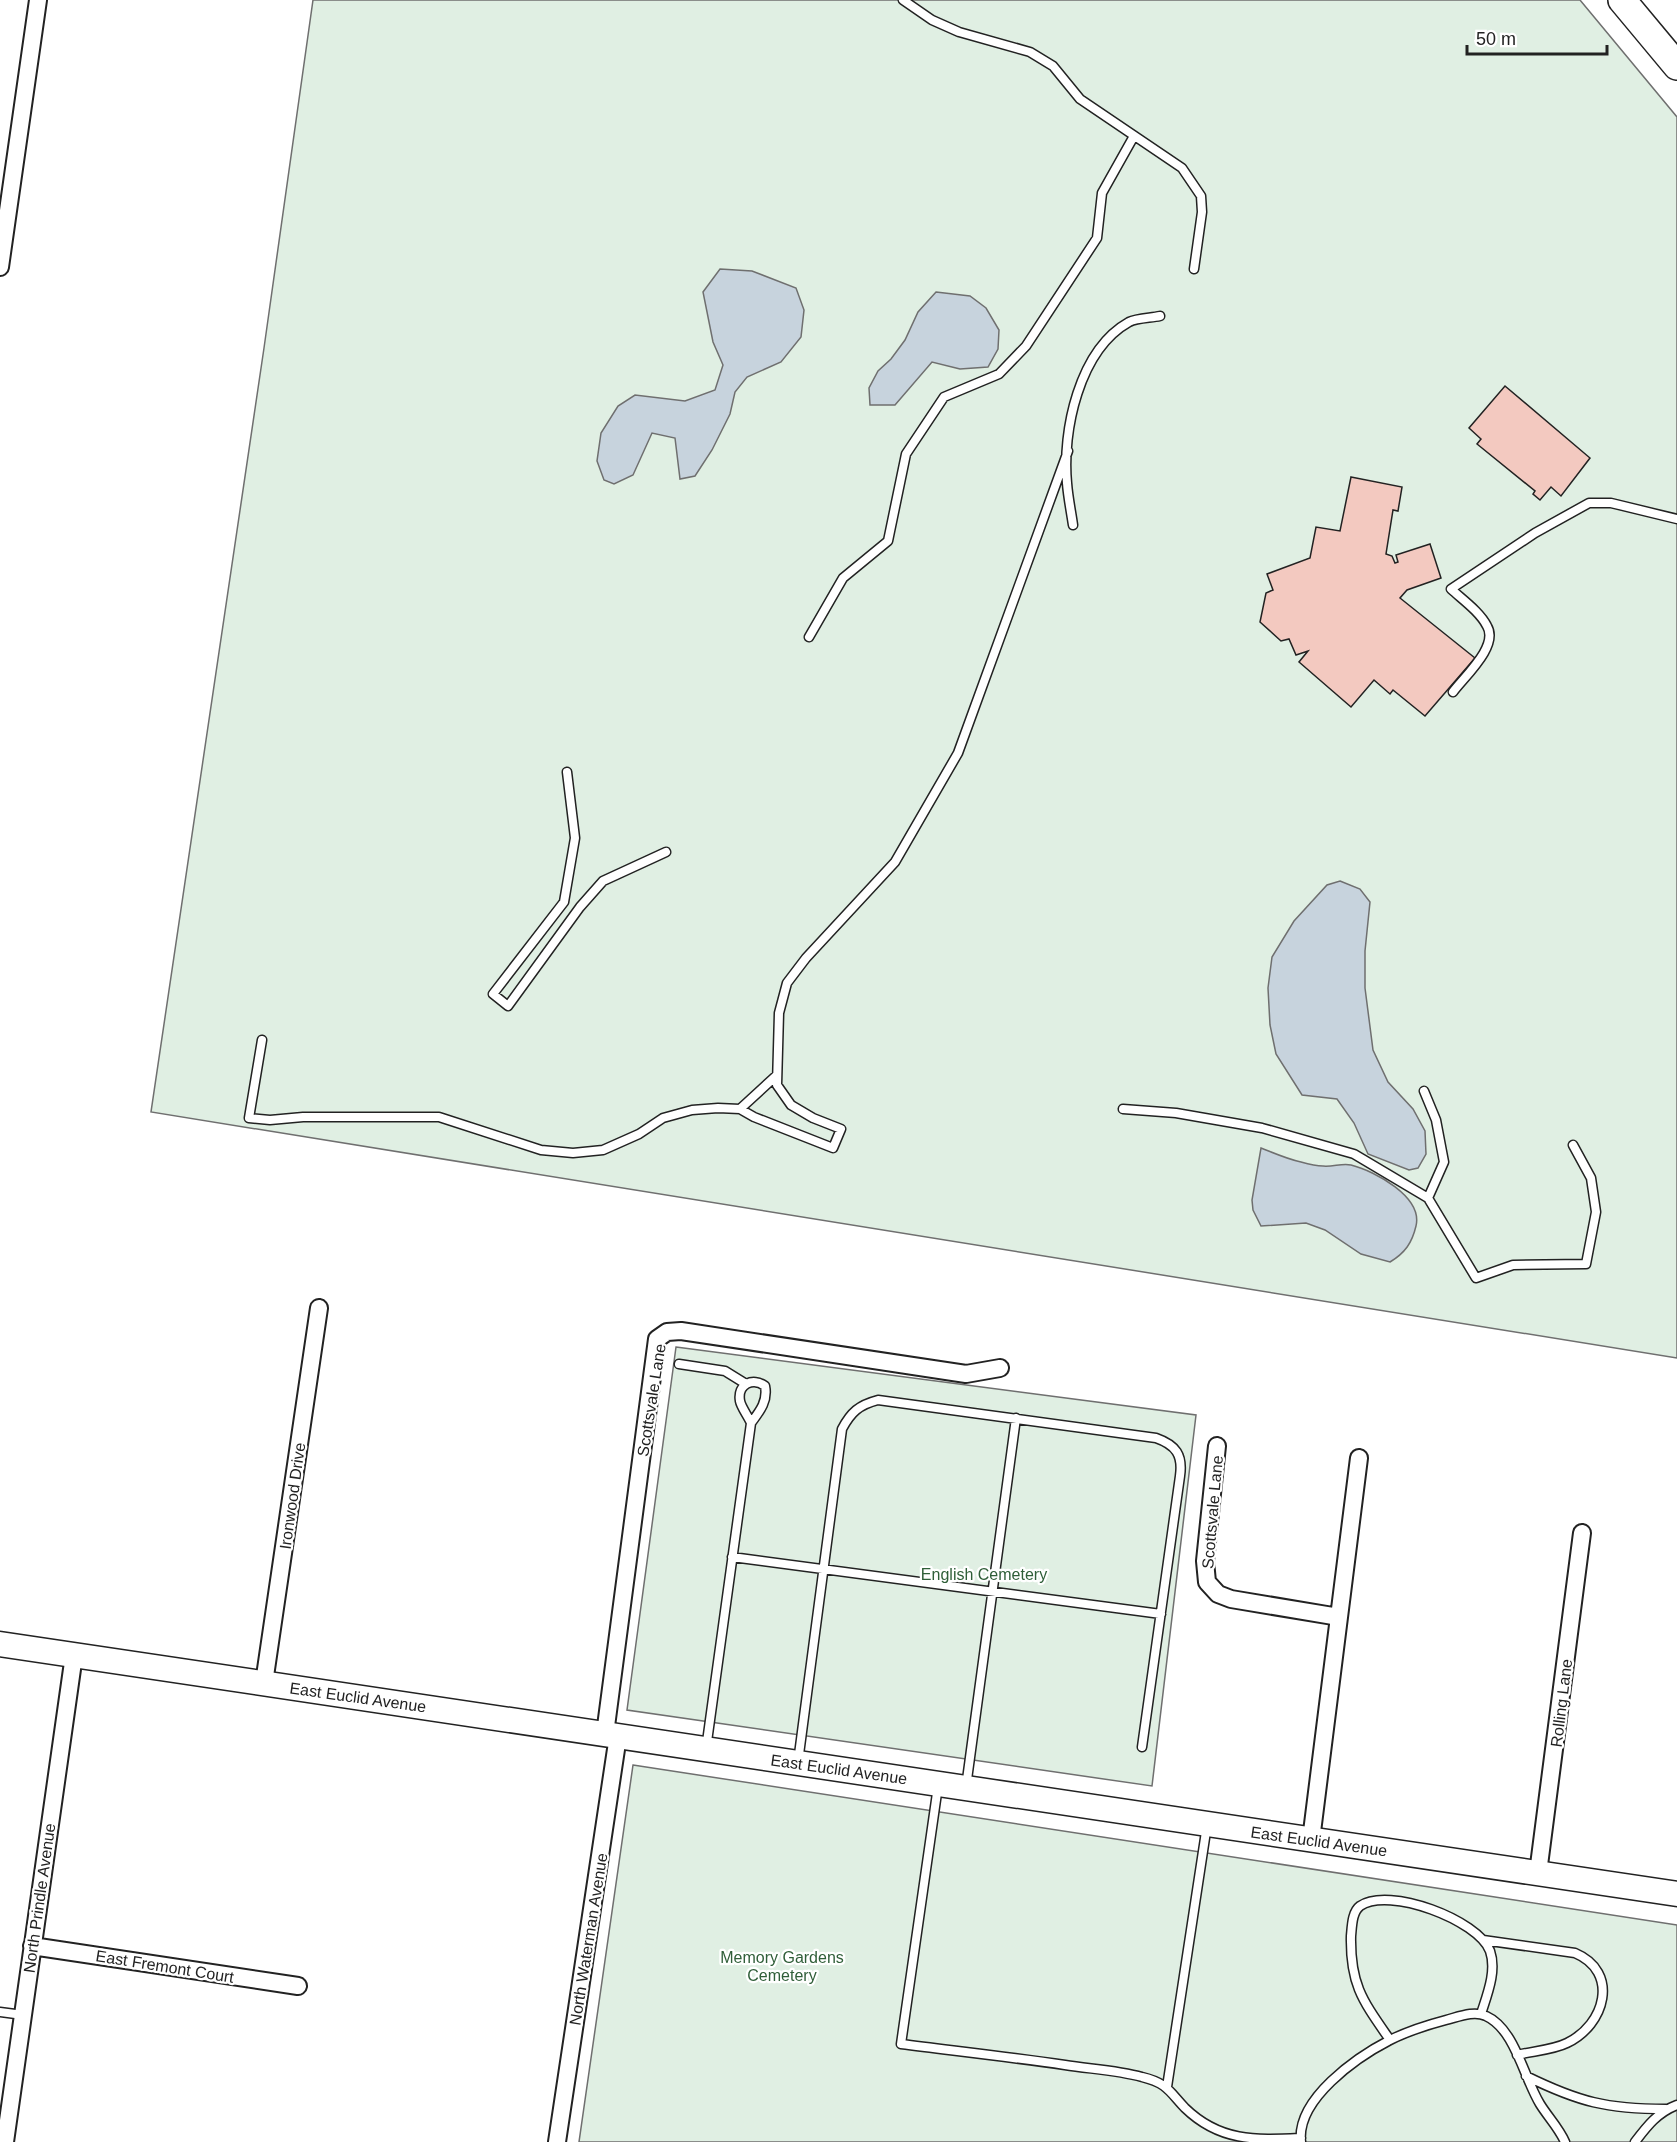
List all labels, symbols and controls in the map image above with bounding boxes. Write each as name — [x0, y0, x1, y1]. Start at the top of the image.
scale bar — [1467, 18, 1606, 56]
text: 50 m — [1476, 29, 1516, 49]
street label: Scottsvale Lane — [634, 1342, 669, 1458]
street label: Ironwood Drive — [277, 1442, 308, 1551]
street label: Scottsvale Lane — [1199, 1454, 1226, 1569]
park label: English Cemetery — [921, 1566, 1047, 1583]
street label: Rolling Lane — [1548, 1658, 1575, 1748]
street label: East Euclid Avenue — [289, 1680, 427, 1716]
street label: East Euclid Avenue — [770, 1752, 908, 1788]
street label: North Prindle Avenue — [21, 1822, 58, 1974]
street label: East Euclid Avenue — [1250, 1824, 1388, 1860]
street label: North Waterman Avenue — [566, 1852, 611, 2026]
street label: East Fremont Court — [95, 1947, 236, 1986]
park label: Memory Gardens Cemetery — [720, 1949, 844, 1984]

